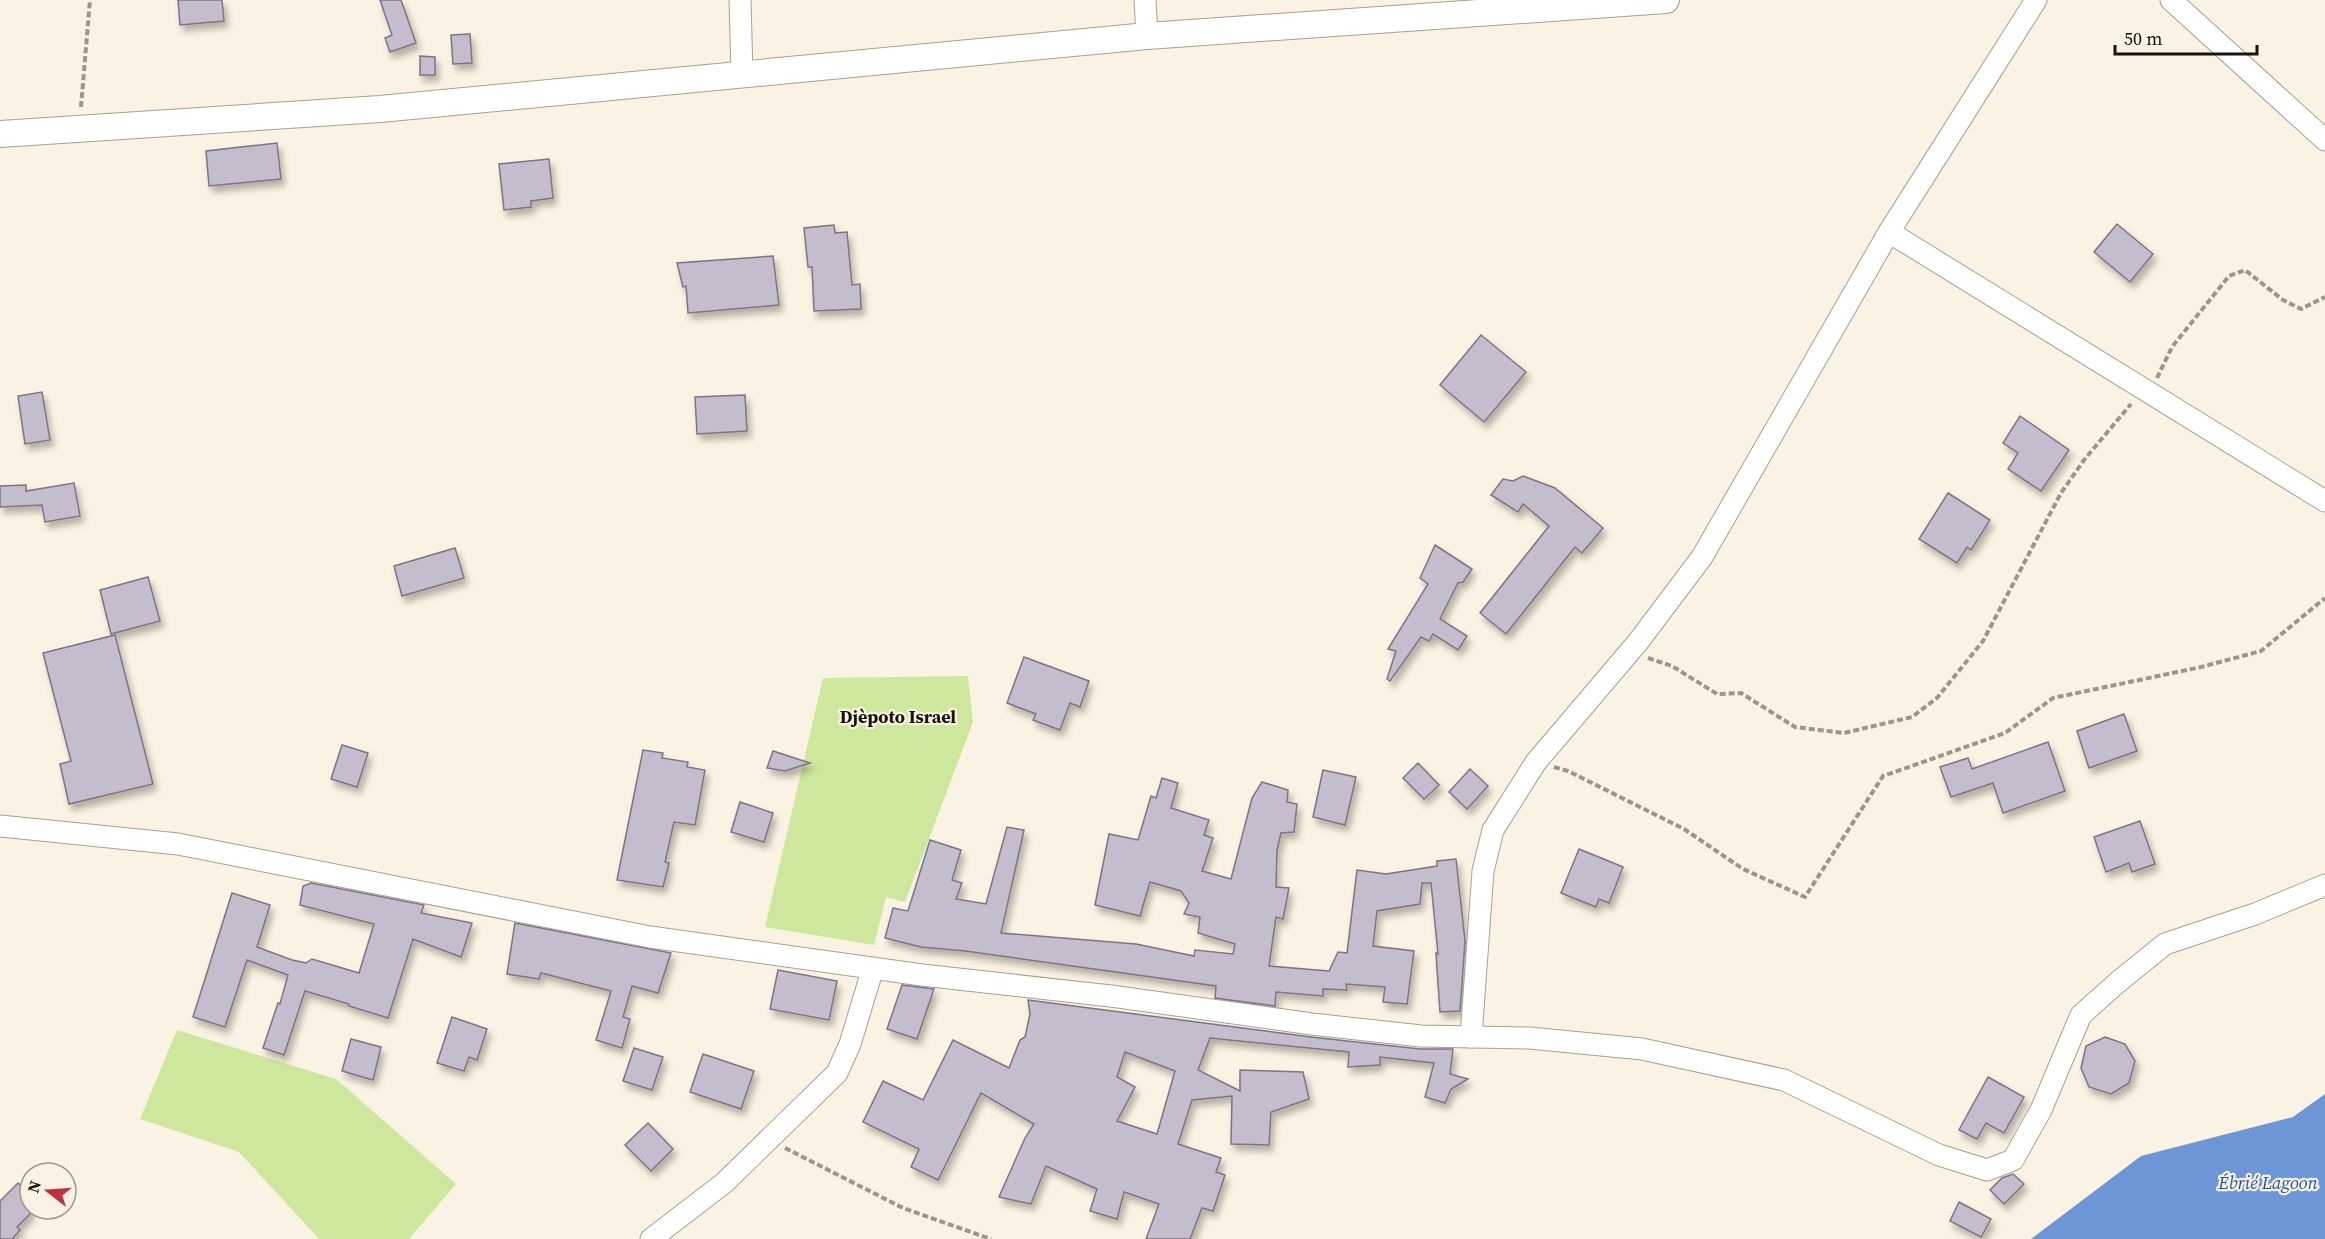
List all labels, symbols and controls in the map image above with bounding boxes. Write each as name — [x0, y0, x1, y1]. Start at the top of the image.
scale bar — [2115, 18, 2258, 56]
text: 50 m — [2124, 26, 2162, 51]
district label: Djèpoto Israel — [840, 704, 956, 729]
north arrow — [18, 1161, 78, 1221]
water label: Ébrié Lagoon — [2217, 1170, 2318, 1195]
text: N — [21, 1177, 46, 1195]

